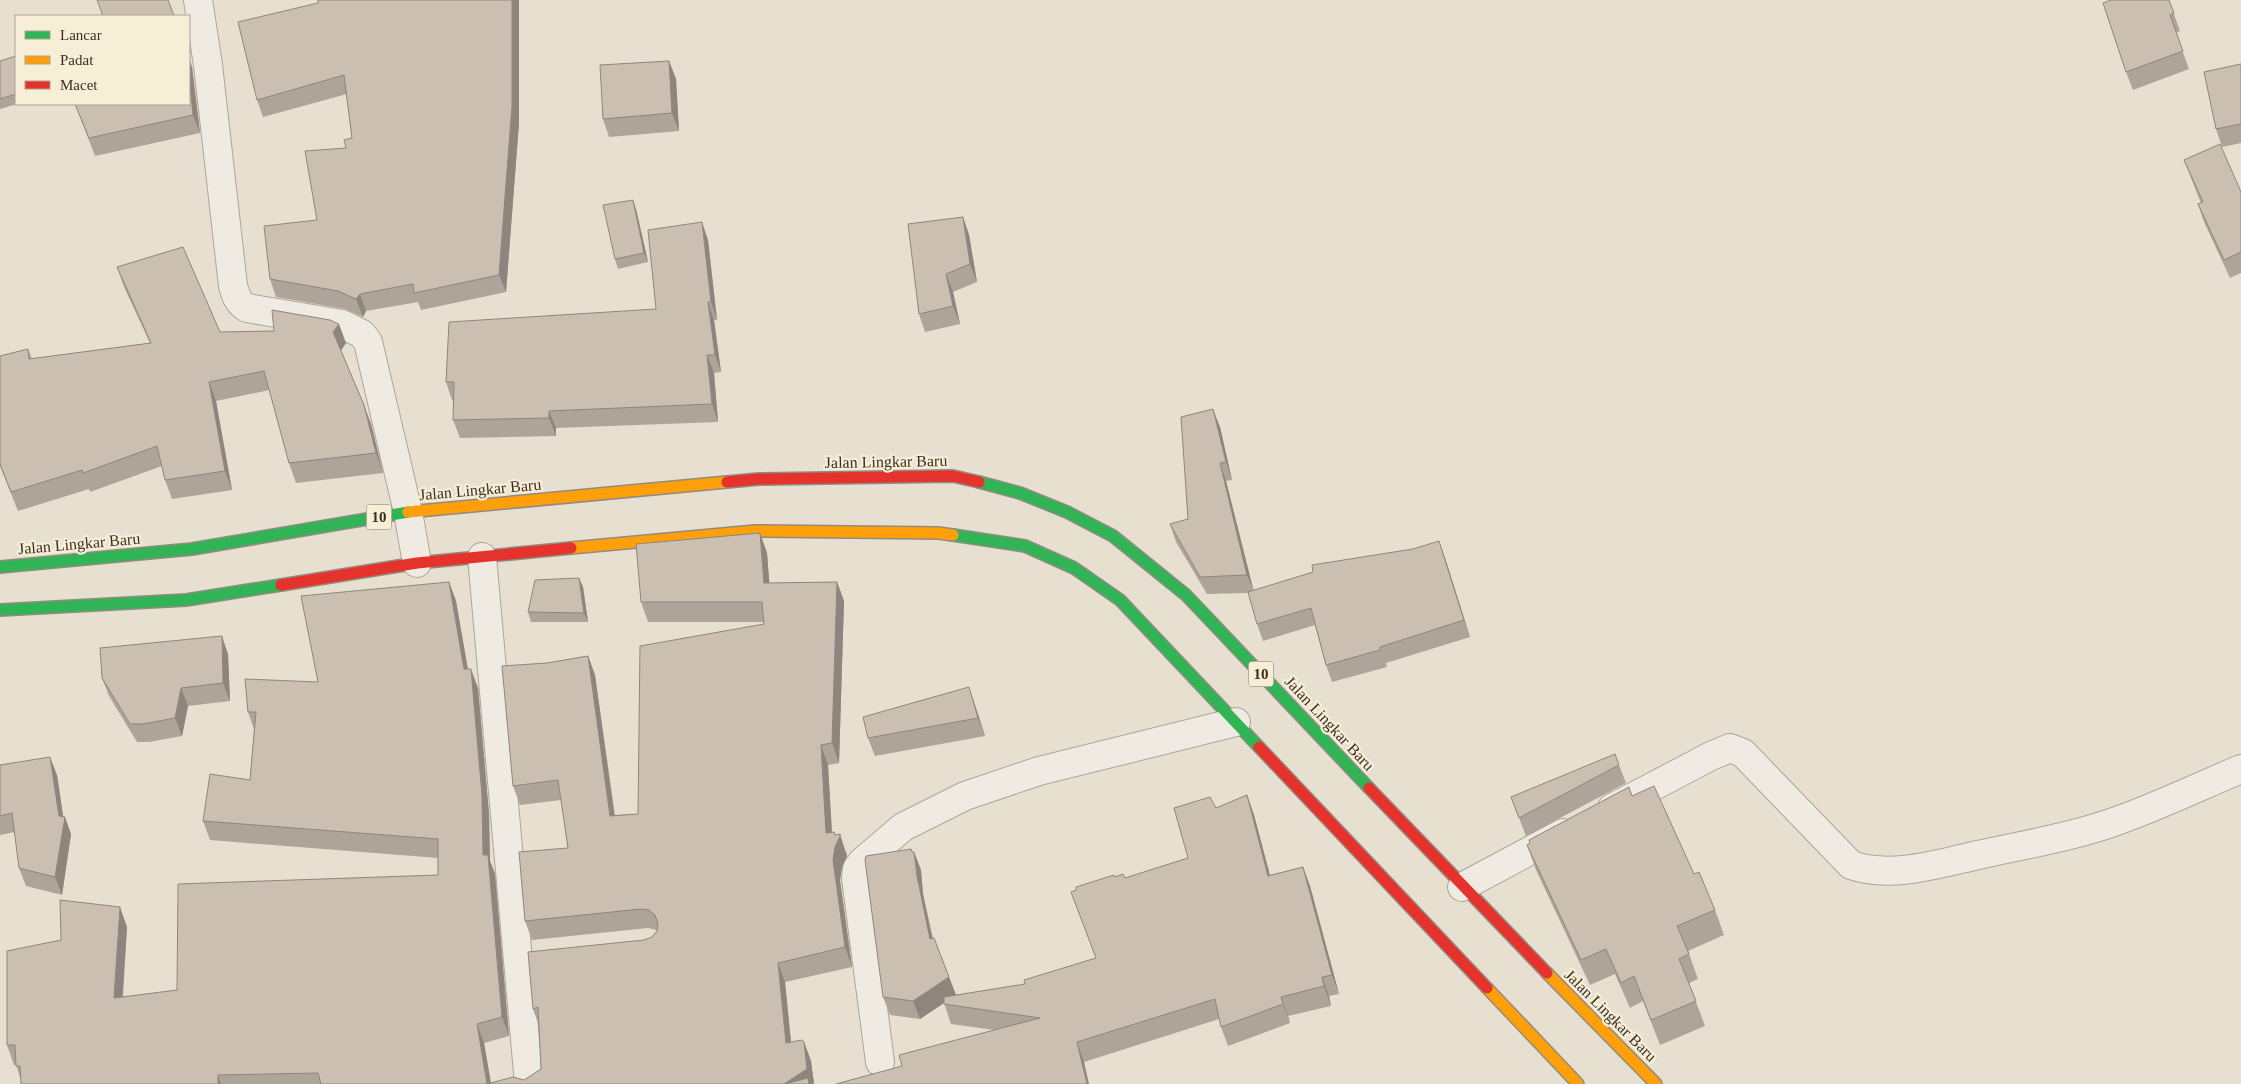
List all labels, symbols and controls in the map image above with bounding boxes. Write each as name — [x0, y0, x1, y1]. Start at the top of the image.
legend — [15, 15, 190, 105]
text: Lancar — [60, 27, 102, 43]
text: Padat — [60, 52, 94, 68]
text: Macet — [60, 77, 98, 93]
street label: Jalan Lingkar Baru — [825, 452, 947, 472]
street label: Jalan Lingkar Baru — [418, 476, 542, 504]
road number: 10 — [366, 504, 392, 530]
street label: Jalan Lingkar Baru — [17, 530, 141, 558]
road number: 10 — [1248, 662, 1274, 686]
street label: Jalan Lingkar Baru — [1281, 673, 1378, 775]
street label: Jalan Lingkar Baru — [1561, 966, 1660, 1065]

